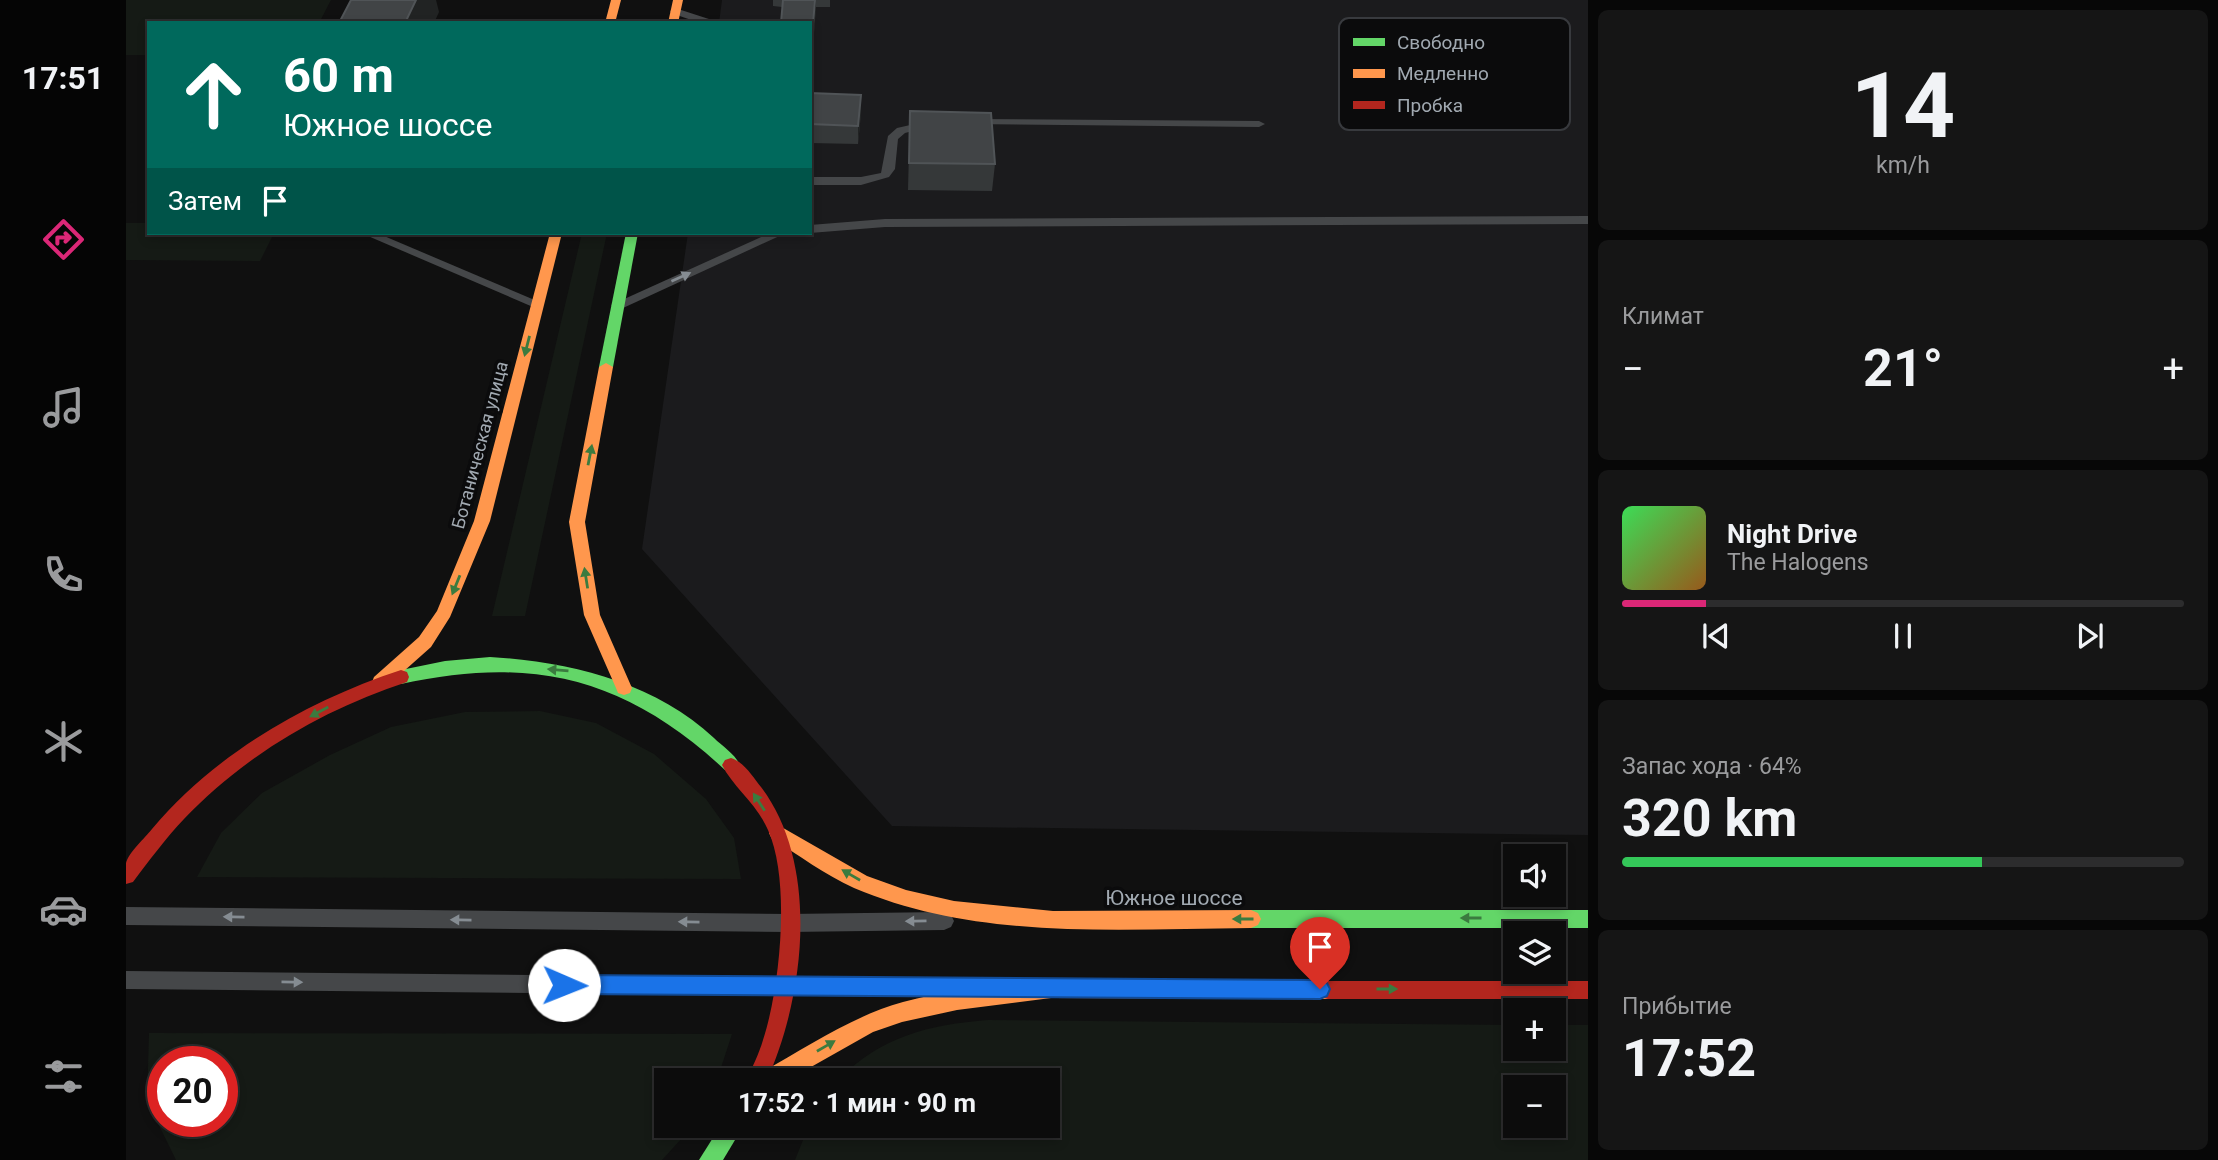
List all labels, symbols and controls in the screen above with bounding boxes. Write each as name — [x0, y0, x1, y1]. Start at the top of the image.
legend — [1339, 18, 1570, 130]
text: Свободно — [1397, 31, 1485, 54]
text: 60 m — [283, 47, 394, 104]
icon: ahead — [168, 49, 259, 140]
text: 14 — [1851, 53, 1955, 159]
text: 17:51 — [22, 59, 104, 97]
text: Медленно — [1397, 62, 1489, 85]
text: Пробка — [1397, 94, 1463, 117]
text: Южное шоссе — [283, 106, 492, 144]
text: km/h — [1876, 152, 1930, 179]
icon: arrive — [256, 182, 294, 220]
text: Затем — [168, 186, 242, 216]
icon: directions — [39, 215, 88, 264]
one-way arrow — [670, 271, 691, 282]
text: Климат — [1622, 303, 1704, 330]
one-way arrow — [521, 335, 532, 357]
text: 21° — [1863, 338, 1943, 399]
text: − — [1622, 347, 1644, 391]
text: + — [2162, 347, 2184, 391]
street label: Ботаническая улица — [447, 359, 512, 531]
icon: music — [39, 383, 88, 432]
one-way arrow — [584, 444, 595, 466]
text: Night Drive — [1727, 519, 1857, 549]
text: The Halogens — [1727, 549, 1869, 576]
icon: phone — [39, 550, 88, 599]
one-way arrow — [580, 567, 591, 589]
one-way arrow — [450, 574, 461, 595]
icon: previous — [1697, 617, 1735, 655]
icon: pause — [1884, 617, 1922, 655]
icon: next — [2071, 617, 2109, 655]
one-way arrow — [547, 664, 569, 675]
one-way arrow — [309, 707, 329, 718]
icon: climate — [39, 717, 88, 766]
text: Запас хода · 64% — [1622, 753, 1802, 780]
text: 320 km — [1622, 788, 1797, 849]
one-way arrow — [752, 793, 766, 811]
map controls — [1503, 844, 1566, 1138]
button: sound — [1503, 844, 1566, 907]
one-way arrow — [841, 869, 860, 881]
icon: car — [39, 885, 88, 934]
street label: Южное шоссе — [1105, 886, 1243, 910]
one-way arrow — [223, 912, 245, 923]
one-way arrow — [1460, 912, 1482, 924]
one-way arrow — [1232, 913, 1254, 925]
one-way arrow — [450, 914, 472, 926]
one-way arrow — [678, 916, 700, 928]
one-way arrow — [905, 916, 927, 927]
pin — [1290, 917, 1350, 989]
button: layers — [1503, 921, 1566, 984]
icon: arrive — [1301, 928, 1339, 966]
position arrow — [527, 948, 601, 1022]
one-way arrow — [281, 976, 303, 988]
one-way arrow — [1377, 983, 1399, 995]
text: Прибытие — [1622, 993, 1732, 1020]
button: + — [1503, 998, 1566, 1061]
text: 17:52 — [1622, 1028, 1756, 1089]
one-way arrow — [816, 1040, 836, 1052]
speed limit sign: 20 — [147, 1046, 238, 1137]
icon: filters — [39, 1052, 88, 1101]
button: − — [1503, 1075, 1566, 1138]
text: 17:52 · 1 мин · 90 m — [738, 1088, 976, 1118]

